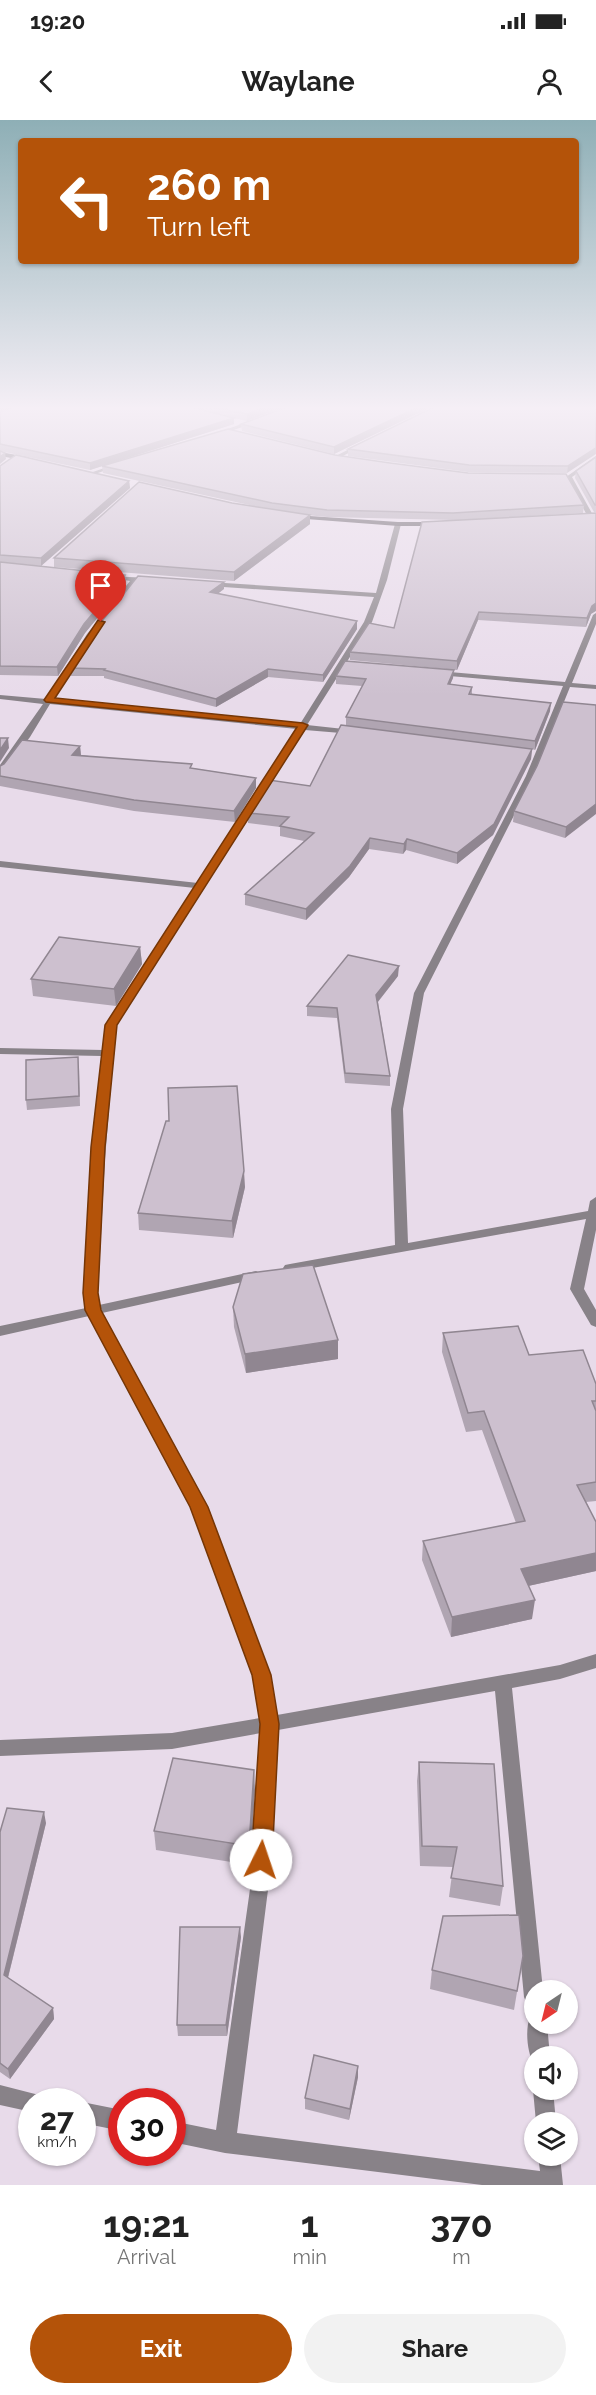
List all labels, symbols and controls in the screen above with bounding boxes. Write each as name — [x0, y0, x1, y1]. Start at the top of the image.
text: 19:20 — [30, 8, 85, 34]
icon: back — [30, 65, 63, 98]
icon: person — [533, 65, 566, 98]
text: Waylane — [241, 66, 355, 97]
text: 260 m — [147, 161, 271, 210]
icon: left — [48, 162, 126, 240]
text: Turn left — [147, 211, 250, 242]
pin — [75, 560, 126, 622]
icon: arrive — [84, 569, 117, 602]
position arrow — [229, 1828, 293, 1892]
north arrow — [524, 1980, 578, 2034]
map controls — [524, 1980, 578, 2166]
button: sound — [524, 2046, 578, 2100]
speed limit sign: 30 — [108, 2088, 186, 2166]
text: 27 — [40, 2102, 74, 2137]
button: layers — [524, 2112, 578, 2166]
text: km/h — [37, 2133, 77, 2151]
text: 19:21 — [103, 2203, 189, 2245]
text: 1 — [301, 2203, 319, 2245]
text: 370 — [430, 2203, 493, 2245]
text: Arrival — [117, 2245, 176, 2269]
text: min — [293, 2245, 327, 2269]
text: m — [452, 2245, 471, 2269]
button: Exit — [30, 2314, 292, 2383]
button: Share — [304, 2314, 566, 2383]

